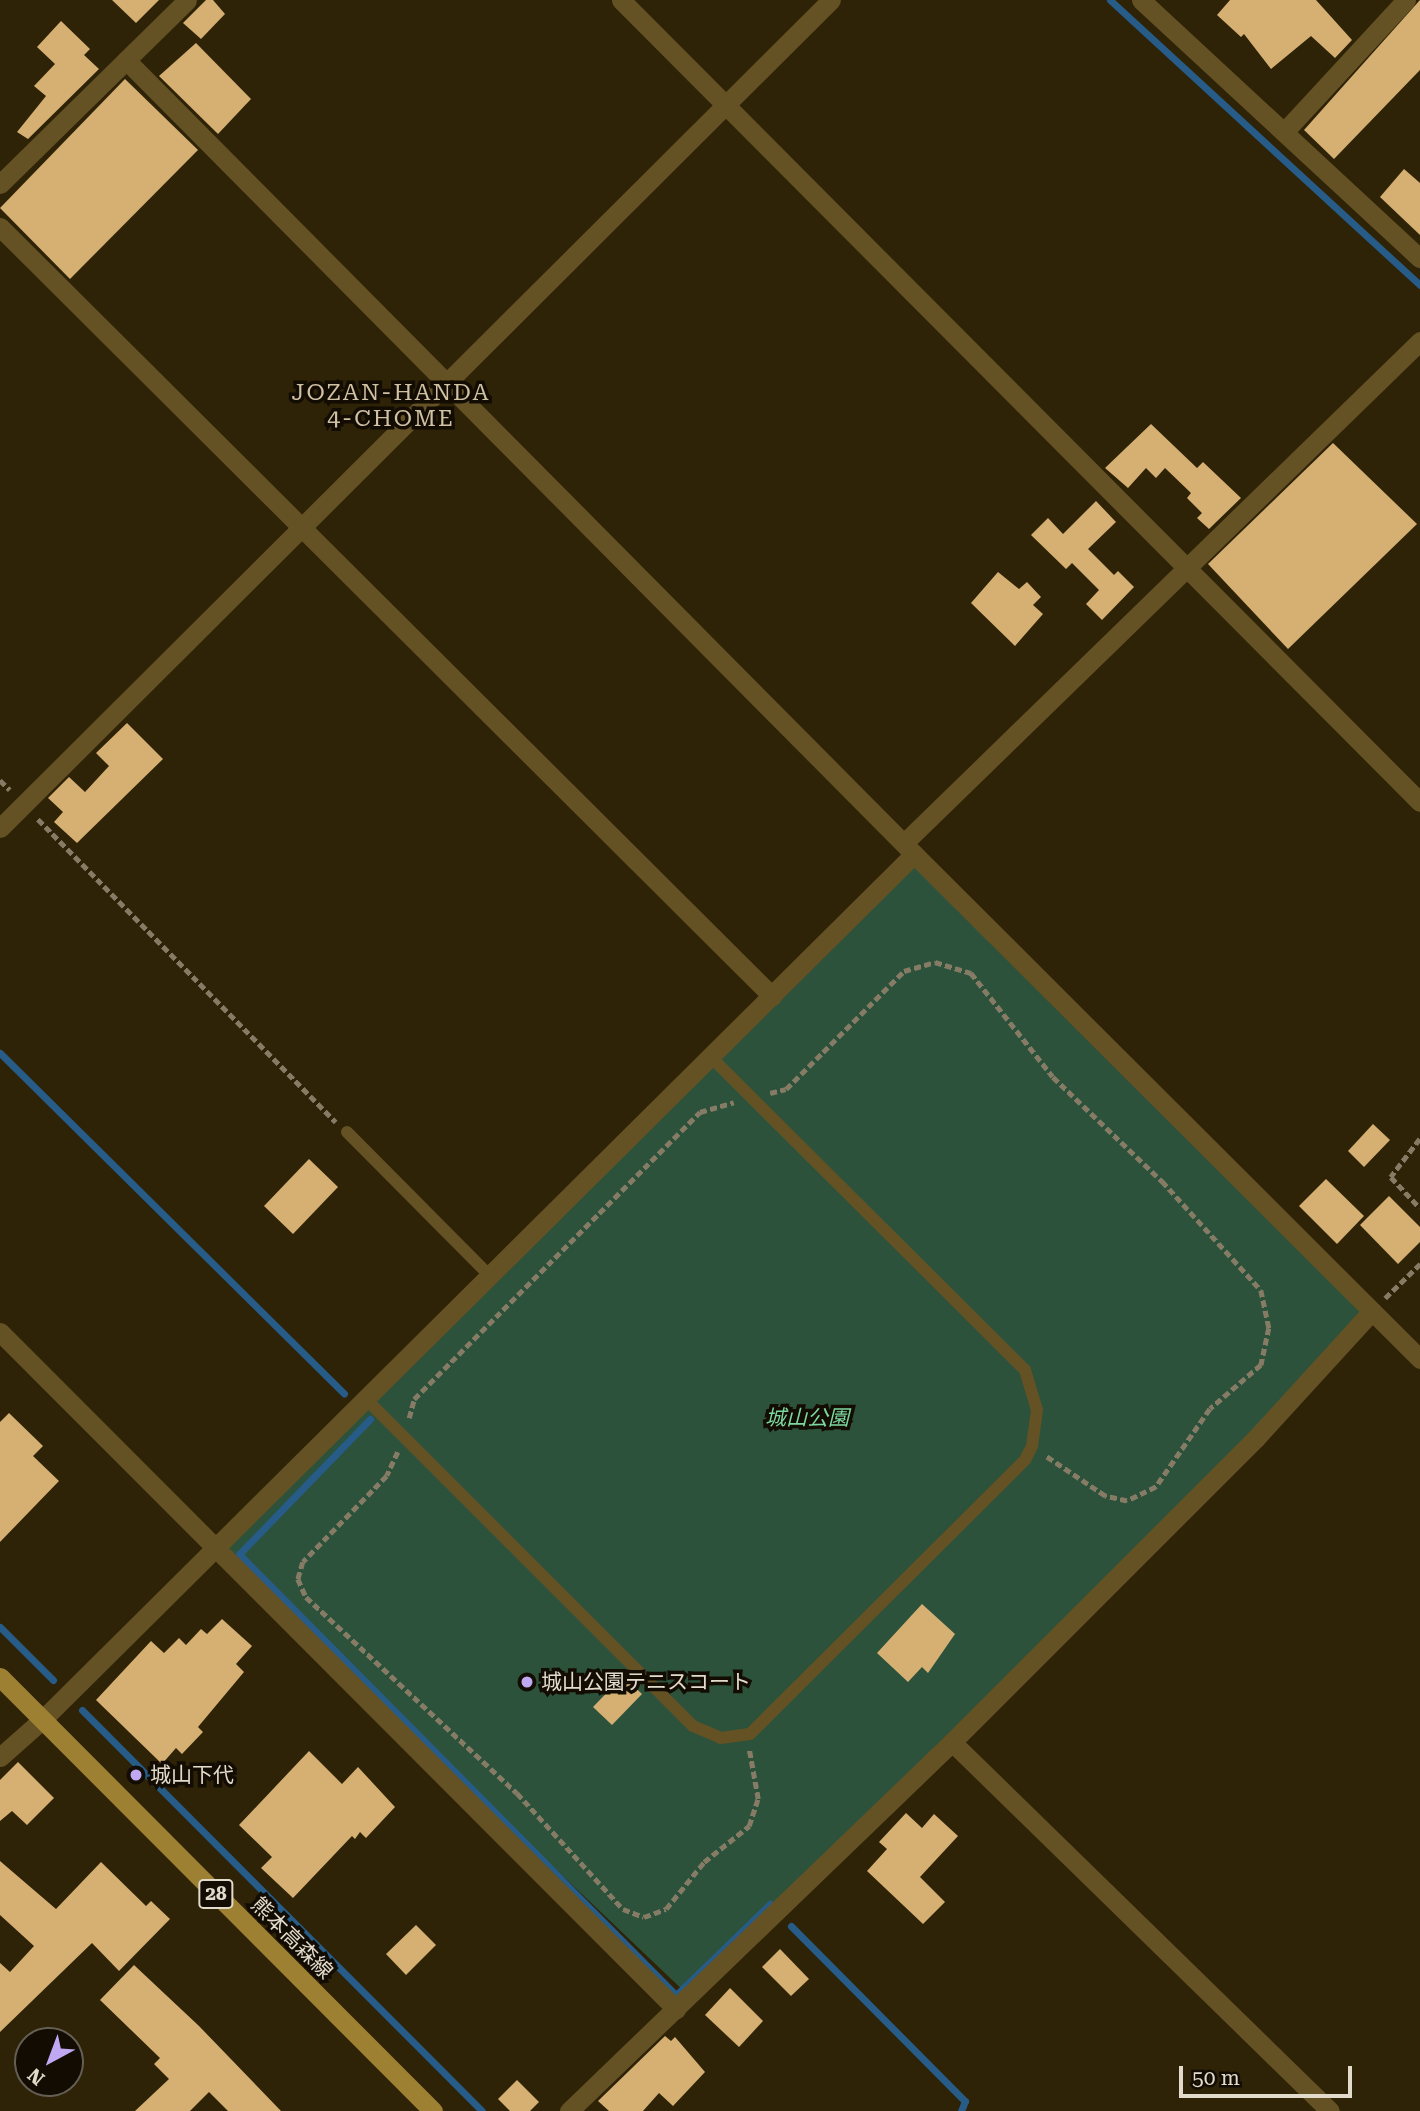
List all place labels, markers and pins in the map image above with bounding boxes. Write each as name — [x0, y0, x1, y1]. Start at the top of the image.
place label: 城山公園テニスコート — [541, 1669, 751, 1695]
marker: 城山公園テニスコート — [519, 1674, 535, 1690]
place label: 城山下代 — [150, 1762, 234, 1788]
marker: 城山下代 — [128, 1767, 144, 1783]

